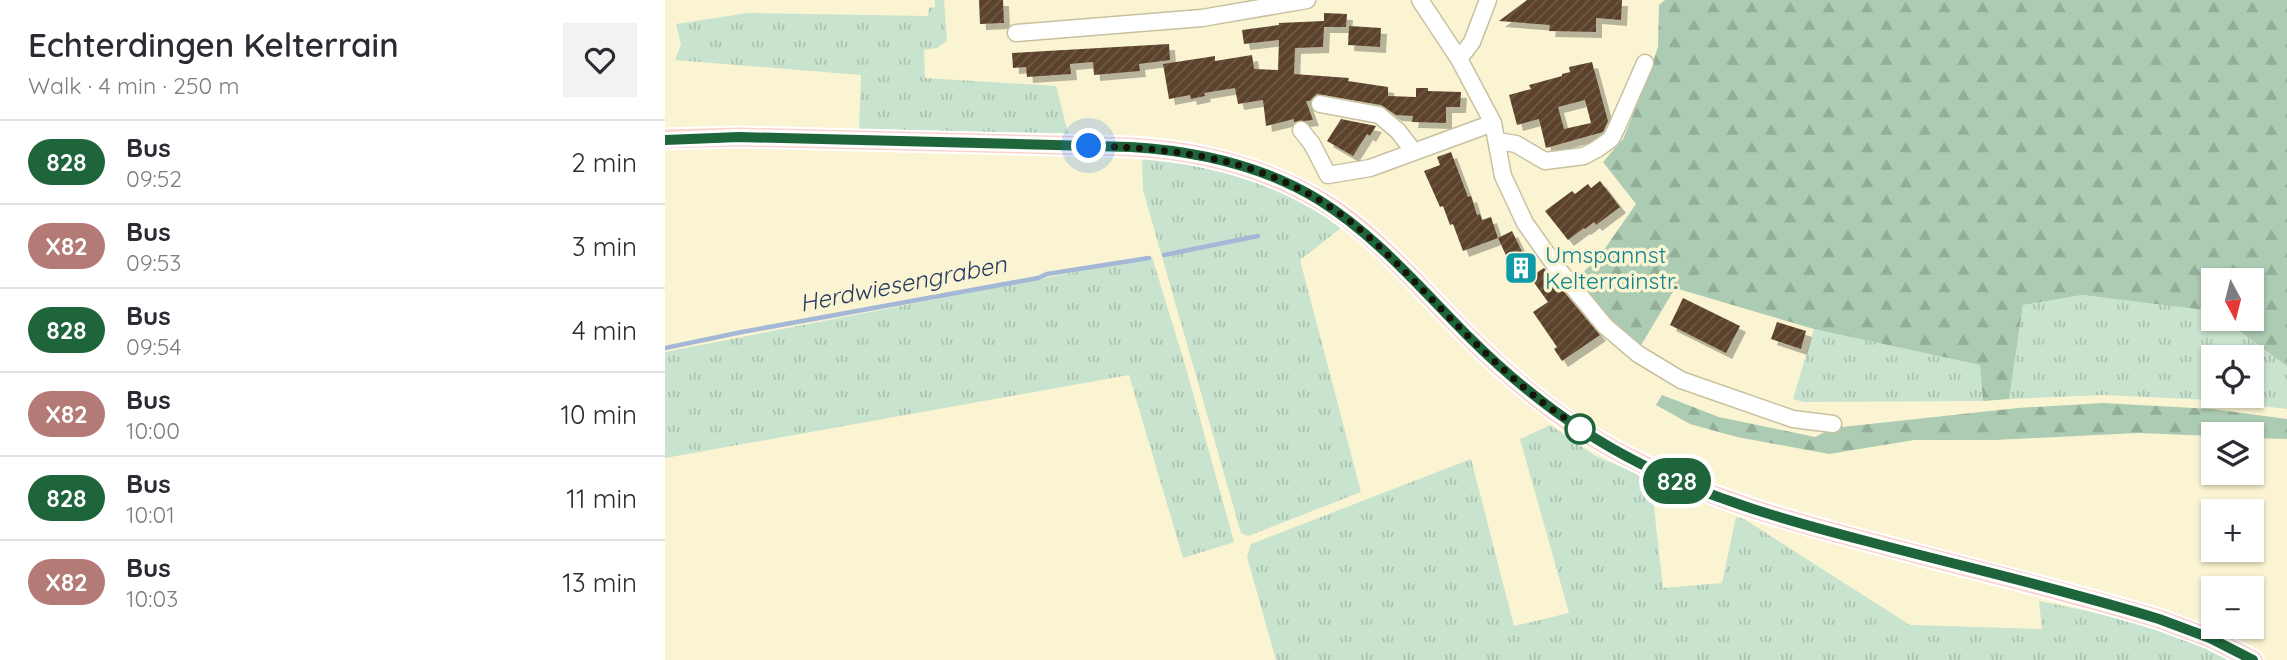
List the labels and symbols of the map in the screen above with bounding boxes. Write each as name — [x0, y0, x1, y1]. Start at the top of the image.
your location — [1071, 128, 1106, 163]
place label: Umspannst Kelterrainstr. — [1545, 240, 1678, 295]
water label: Herdwiesengraben — [797, 248, 1010, 318]
building icon: Umspannst Kelterrainstr. — [1502, 249, 1540, 287]
north arrow — [2201, 268, 2265, 331]
unlabelled marker — [1565, 414, 1595, 444]
line badge: 828 — [1637, 458, 1717, 504]

